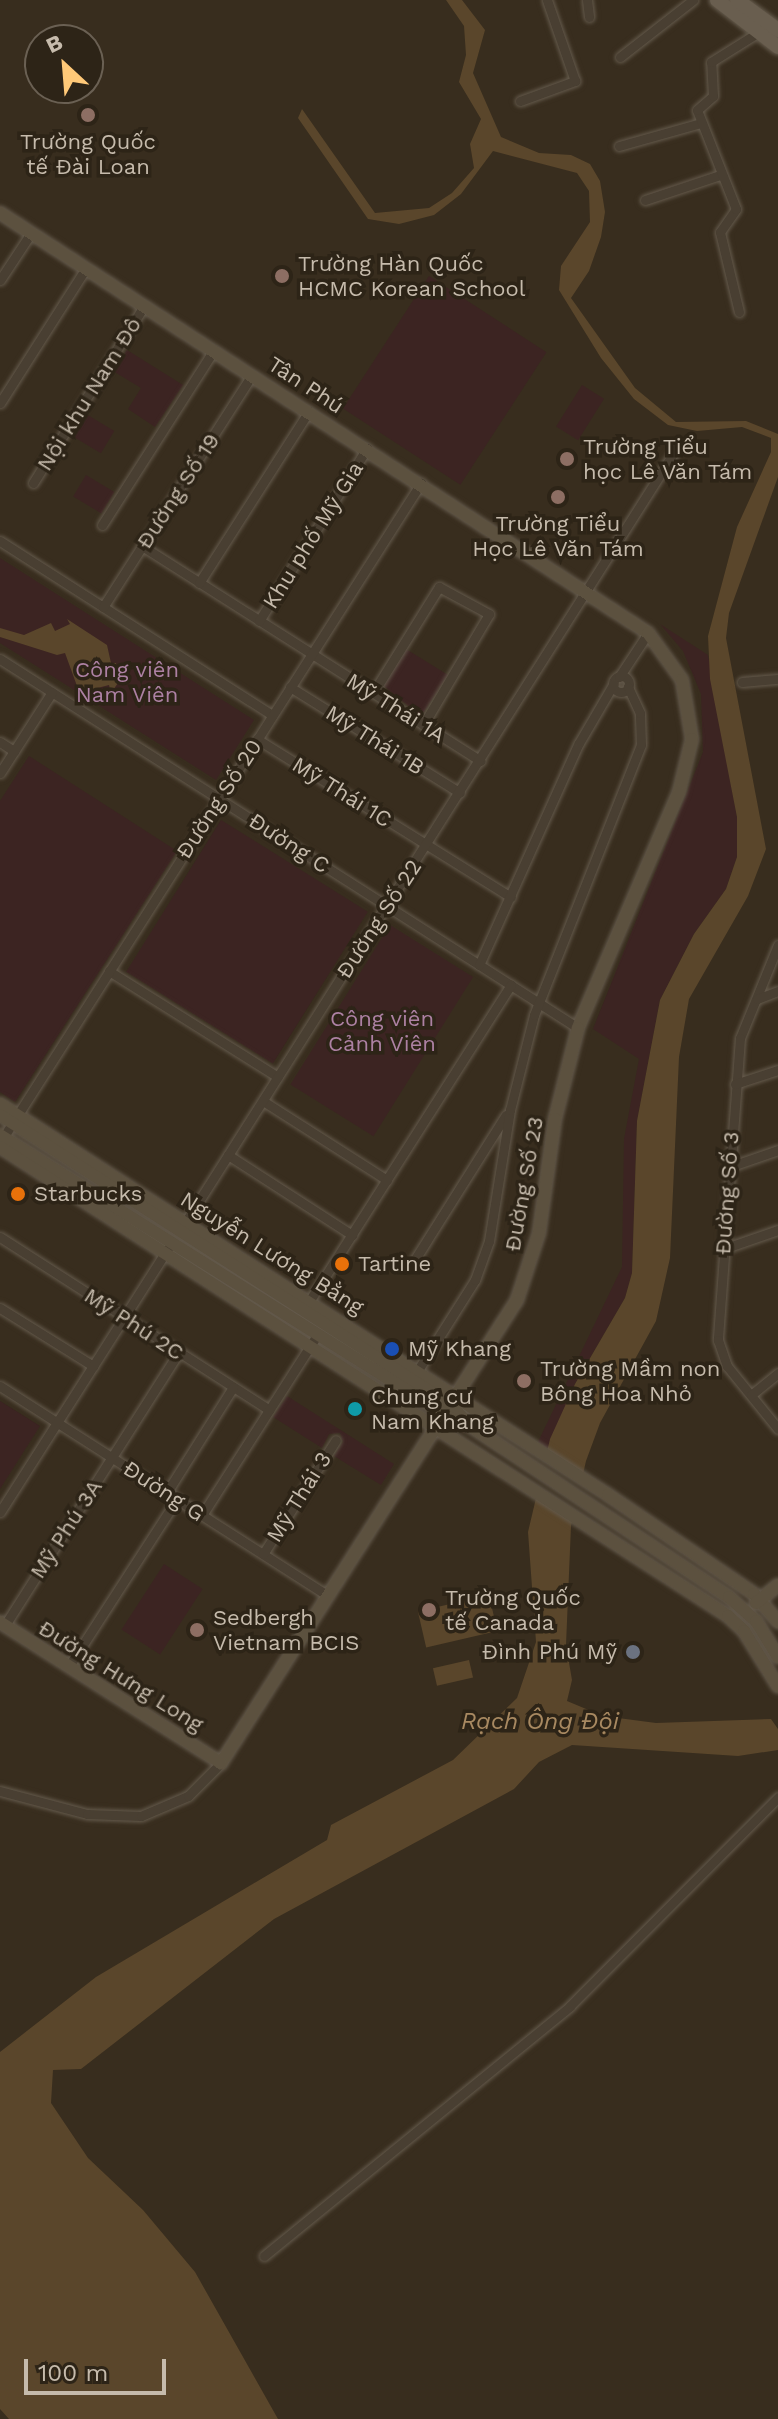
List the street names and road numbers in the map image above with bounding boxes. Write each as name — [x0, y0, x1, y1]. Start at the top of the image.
street label: Nội khu Nam Đô — [31, 312, 147, 476]
street label: Tân Phú — [263, 351, 349, 419]
street label: Đường Số 19 — [131, 428, 225, 554]
street label: Khu phố Mỹ Gia — [257, 456, 369, 614]
street label: Mỹ Thái 1A — [341, 667, 451, 749]
street label: Mỹ Thái 1B — [320, 699, 430, 781]
street label: Đường Số 20 — [171, 734, 267, 864]
street label: Mỹ Thái 1C — [287, 751, 397, 833]
street label: Đường C — [244, 807, 334, 879]
street label: Đường Số 22 — [331, 855, 427, 983]
street label: Đường Số 23 — [499, 1115, 549, 1253]
street label: Đường Số 3 — [710, 1131, 744, 1255]
street label: Nguyễn Lương Bằng — [176, 1186, 368, 1320]
street label: Mỹ Phú 2C — [79, 1282, 189, 1366]
street label: Mỹ Thái 3 — [261, 1446, 337, 1548]
street label: Đường G — [118, 1455, 210, 1527]
street label: Mỹ Phú 3A — [24, 1474, 108, 1584]
street label: Đường Hưng Long — [34, 1615, 208, 1737]

